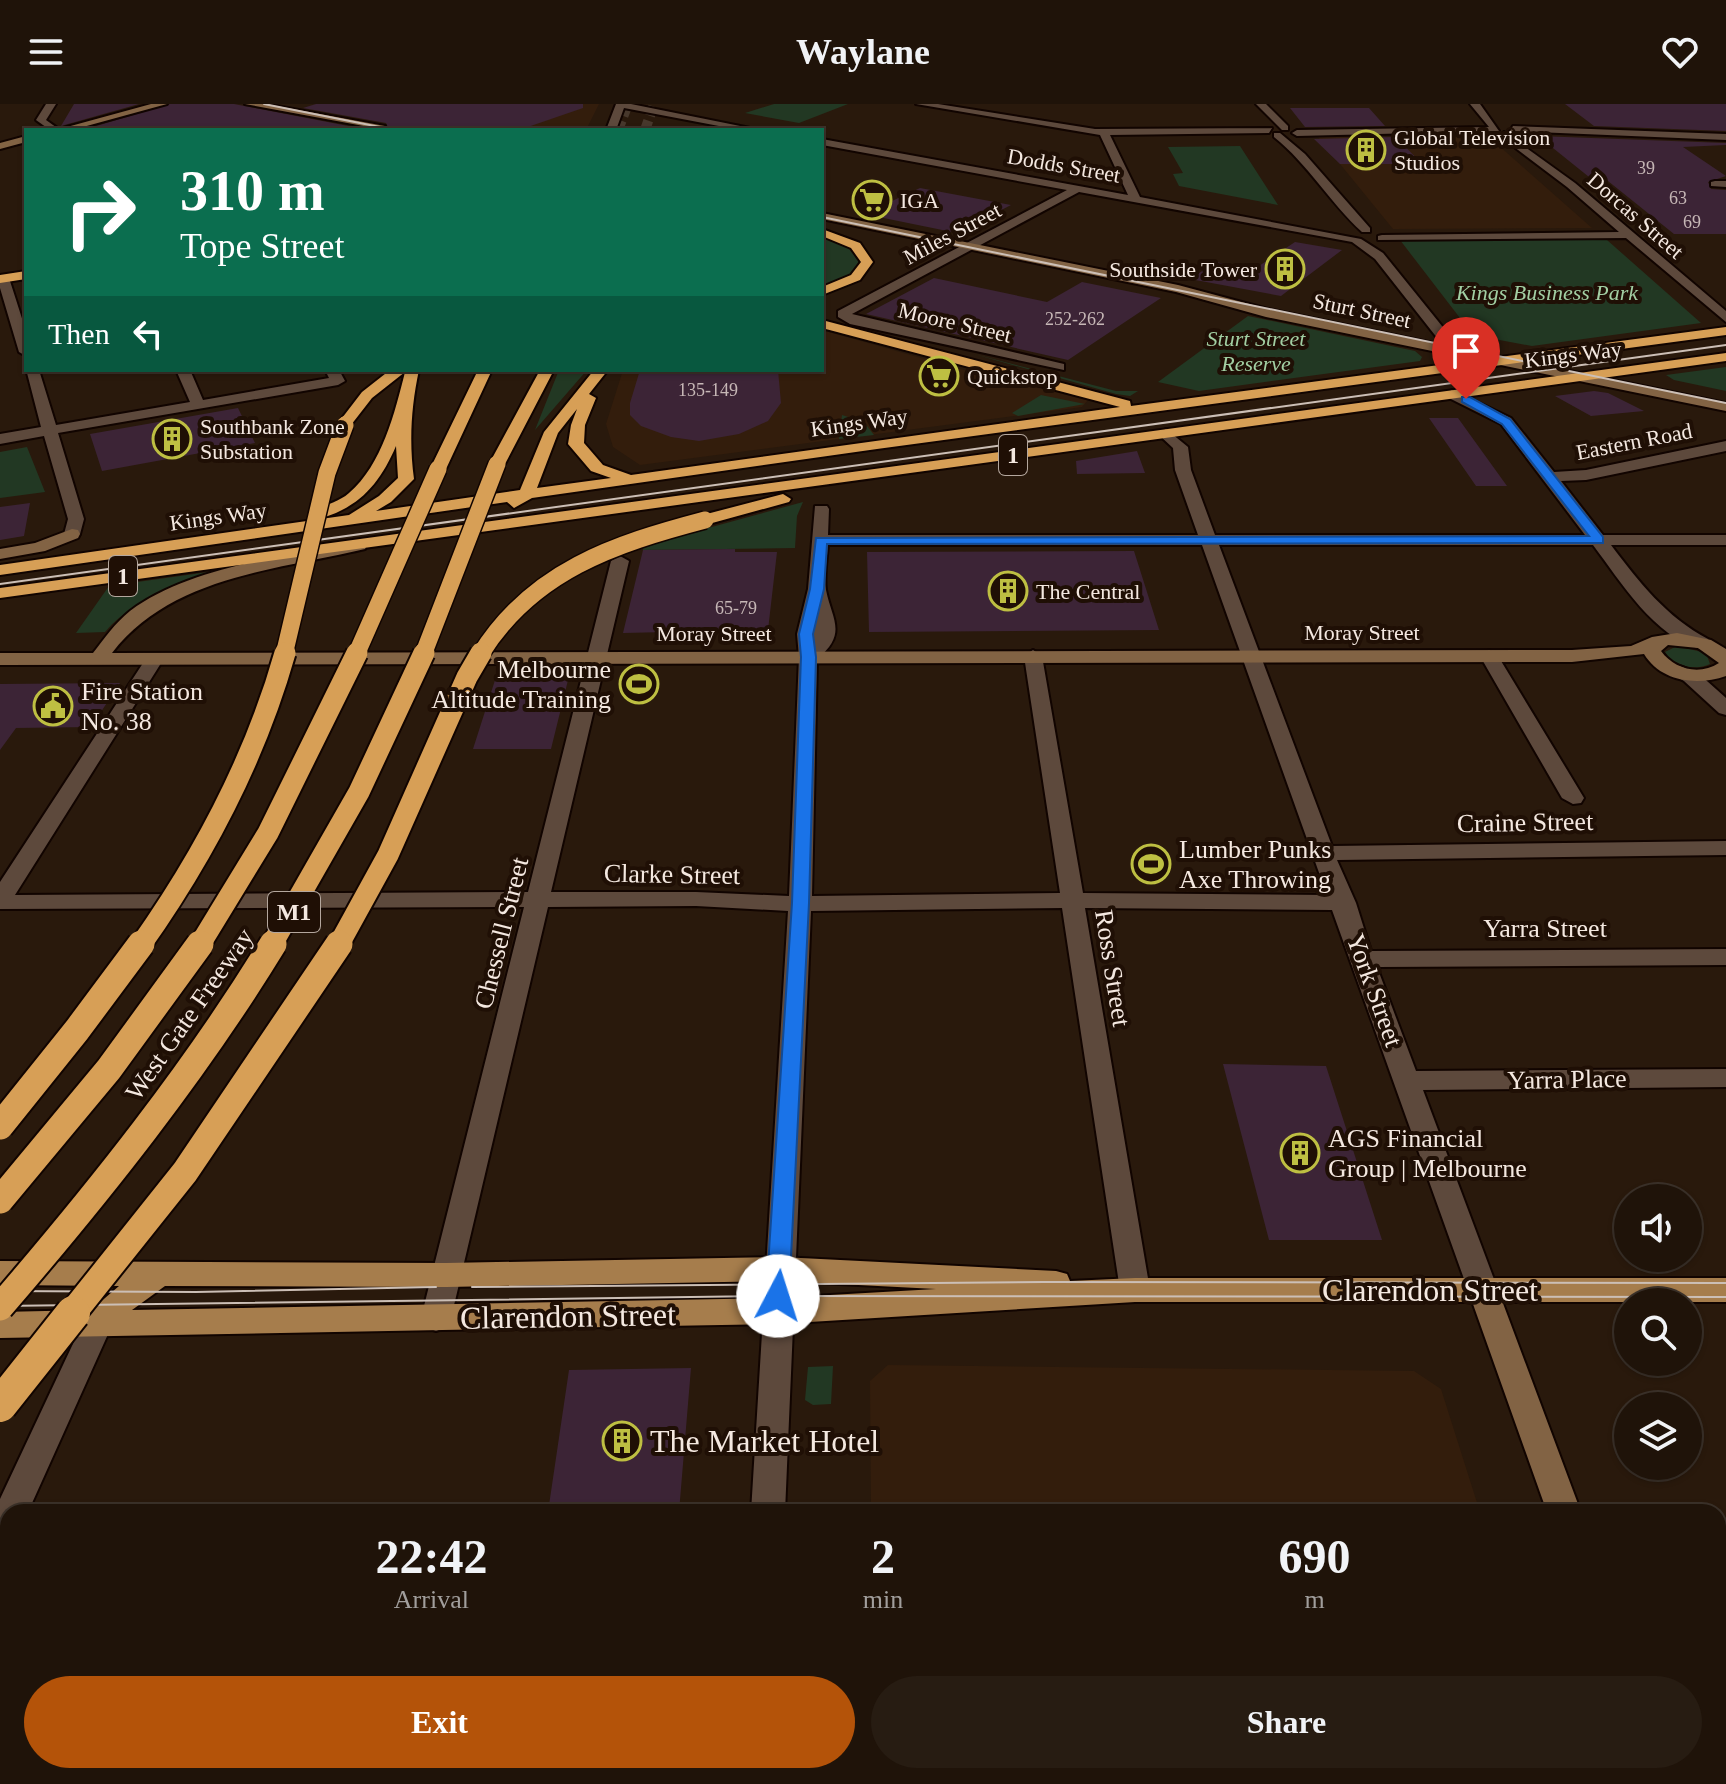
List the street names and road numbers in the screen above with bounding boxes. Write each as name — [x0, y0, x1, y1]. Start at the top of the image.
street label: Dodds Street — [1005, 143, 1122, 188]
street label: Dorcas Street — [1583, 167, 1689, 264]
street label: Miles Street — [899, 197, 1005, 270]
street label: Sturt Street — [1311, 288, 1413, 333]
street label: Moore Street — [896, 297, 1014, 348]
street label: Kings Way — [1523, 336, 1623, 373]
street label: Kings Way — [809, 403, 909, 442]
street label: Eastern Road — [1574, 418, 1694, 465]
road number: 1 — [999, 435, 1027, 475]
street label: Kings Way — [168, 497, 268, 536]
road number: 1 — [109, 556, 137, 596]
street label: Moray Street — [1304, 620, 1420, 645]
street label: Moray Street — [656, 621, 772, 646]
street label: Craine Street — [1457, 807, 1594, 838]
street label: Chessell Street — [469, 854, 535, 1012]
street label: Clarke Street — [604, 859, 741, 890]
road number: M1 — [268, 892, 320, 932]
street label: Ross Street — [1089, 908, 1136, 1029]
street label: Yarra Street — [1483, 914, 1608, 943]
street label: West Gate Freeway — [119, 923, 259, 1106]
street label: York Street — [1341, 930, 1409, 1051]
street label: Yarra Place — [1507, 1064, 1627, 1095]
street label: Clarendon Street — [1322, 1272, 1538, 1308]
street label: Clarendon Street — [460, 1296, 676, 1336]

